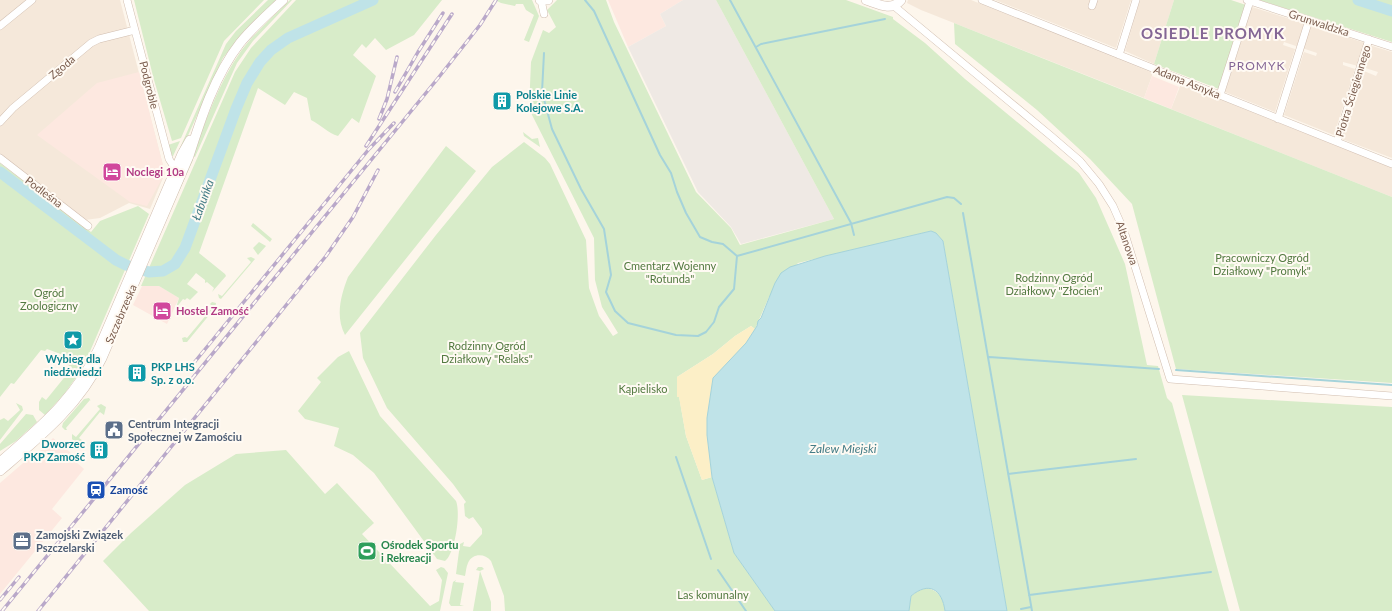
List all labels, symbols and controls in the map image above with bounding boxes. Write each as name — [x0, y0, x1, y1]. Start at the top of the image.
street label: Grunwaldzka — [1287, 7, 1351, 38]
district label: OSIEDLE PROMYK — [1141, 24, 1285, 42]
street label: Piotra Ściegiennego — [1332, 43, 1373, 138]
street label: Zgoda — [46, 52, 77, 81]
district label: PROMYK — [1229, 58, 1285, 73]
street label: Podgroble — [137, 60, 162, 110]
street label: Adama Asnyka — [1152, 62, 1222, 101]
place label: Polskie Linie Kolejowe S.A. — [516, 88, 584, 114]
building icon: Polskie Linie Kolejowe S.A. — [491, 90, 513, 112]
hotel icon: Noclegi 10a — [101, 161, 123, 183]
place label: Noclegi 10a — [126, 165, 184, 178]
street label: Podleśna — [23, 173, 66, 210]
water label: Łabuńka — [188, 177, 217, 222]
street label: Altanowa — [1114, 219, 1141, 267]
park label: Pracowniczy Ogród Działkowy "Promyk" — [1213, 251, 1311, 277]
park label: Cmentarz Wojenny "Rotunda" — [624, 259, 717, 285]
park label: Rodzinny Ogród Działkowy "Złocień" — [1005, 271, 1103, 297]
street label: Szczebrzeska — [102, 282, 139, 345]
park label: Ogród Zoologiczny — [20, 286, 78, 312]
hotel icon: Hostel Zamość — [151, 300, 173, 322]
place label: Hostel Zamość — [176, 304, 249, 317]
place icon: Wybieg dla niedźwiedzi — [62, 329, 84, 351]
park label: Rodzinny Ogród Działkowy "Relaks" — [441, 339, 533, 365]
place label: Wybieg dla niedźwiedzi — [44, 352, 102, 378]
place label: PKP LHS Sp. z o.o. — [151, 360, 195, 386]
building icon: PKP LHS Sp. z o.o. — [126, 362, 148, 384]
park label: Kąpielisko — [619, 382, 667, 395]
place label: Centrum Integracji Społecznej w Zamościu — [128, 417, 242, 443]
public building icon: Centrum Integracji Społecznej w Zamościu — [103, 419, 125, 441]
place label: Dworzec PKP Zamość — [24, 437, 86, 463]
building icon: Dworzec PKP Zamość — [88, 439, 110, 461]
water label: Zalew Miejski — [808, 441, 877, 456]
station icon: Zamość — [85, 479, 107, 501]
place label: Zamość — [110, 483, 149, 496]
place label: Zamojski Związek Pszczelarski — [36, 528, 123, 554]
office icon: Zamojski Związek Pszczelarski — [11, 530, 33, 552]
place label: Ośrodek Sportu i Rekreacji — [381, 538, 458, 564]
sports icon: Ośrodek Sportu i Rekreacji — [356, 540, 378, 562]
park label: Las komunalny — [677, 588, 749, 601]

